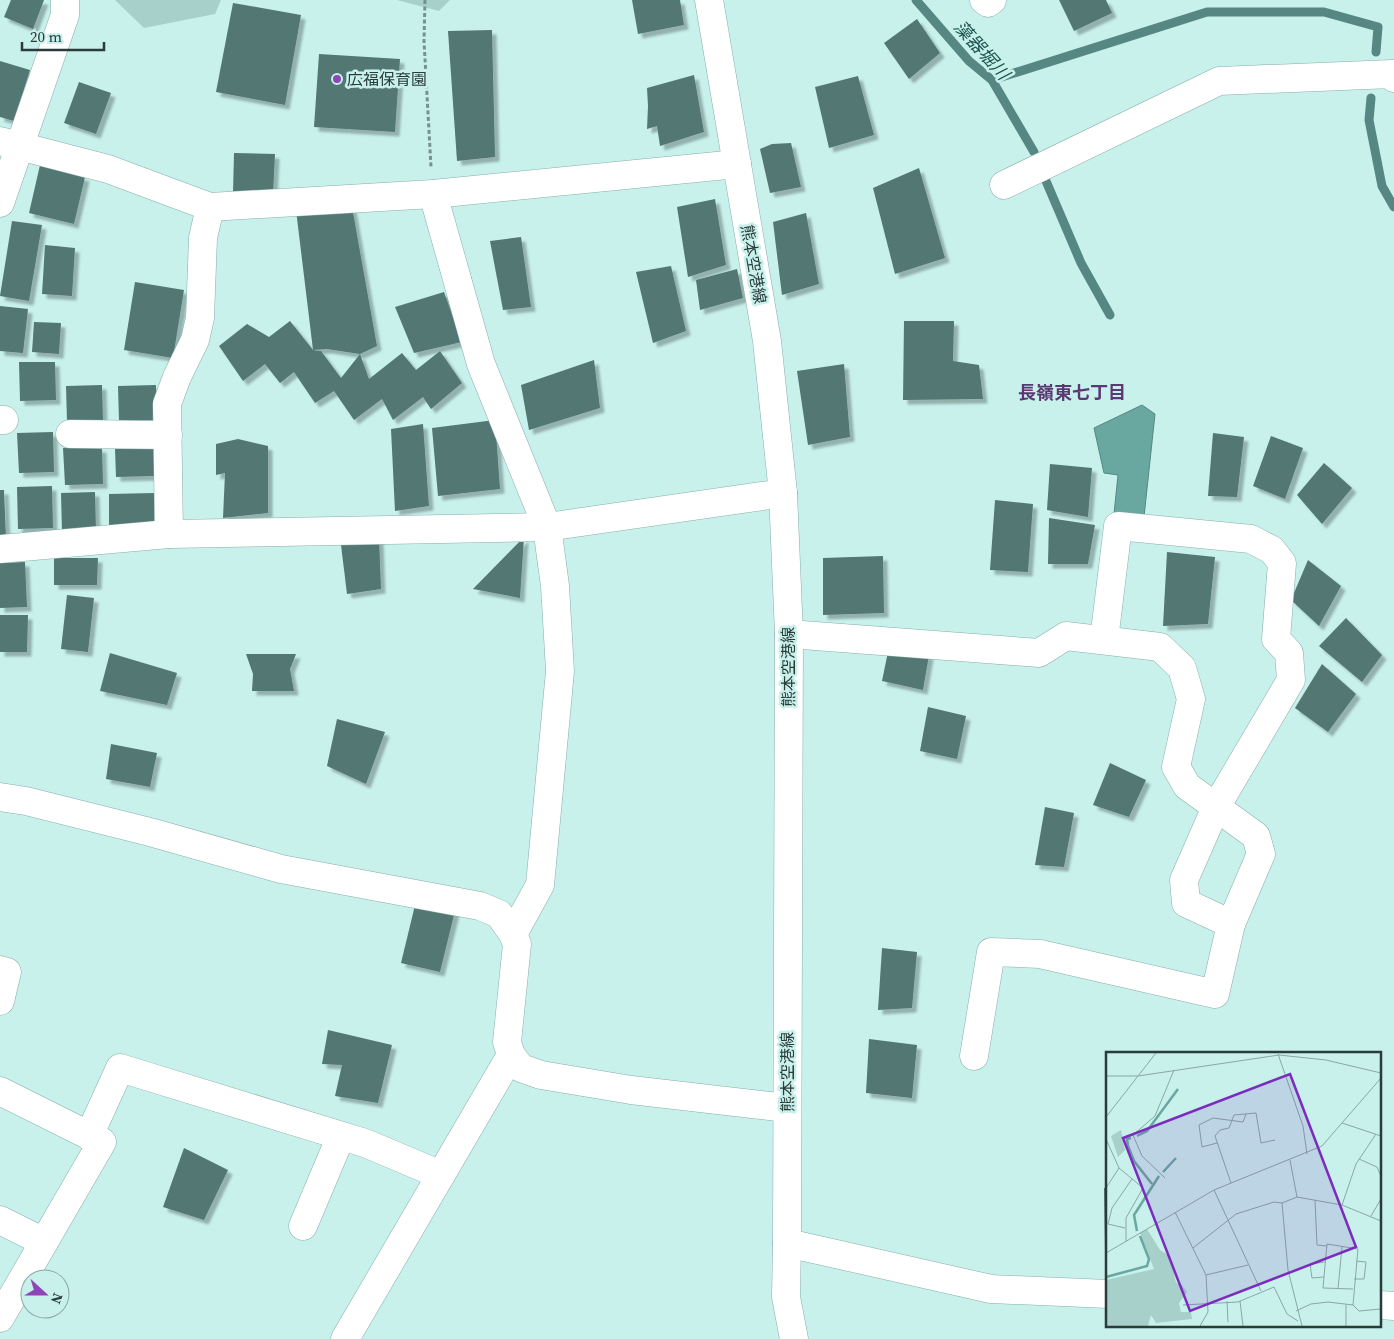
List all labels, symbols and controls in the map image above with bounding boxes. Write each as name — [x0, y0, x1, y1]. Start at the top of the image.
water label: 藻器堀川 — [949, 15, 1017, 87]
scale bar — [22, 20, 105, 52]
text: 20 m — [30, 26, 62, 47]
place label: 広福保育園 — [347, 68, 427, 90]
marker: 広福保育園 — [331, 73, 343, 85]
street label: 熊本空港線 — [736, 223, 772, 305]
district label: 長嶺東七丁目 — [1018, 380, 1126, 405]
street label: 熊本空港線 — [777, 627, 799, 707]
street label: 熊本空港線 — [776, 1032, 798, 1112]
inset map — [1106, 1052, 1382, 1326]
north arrow — [20, 1269, 70, 1319]
text: N — [46, 1290, 68, 1307]

